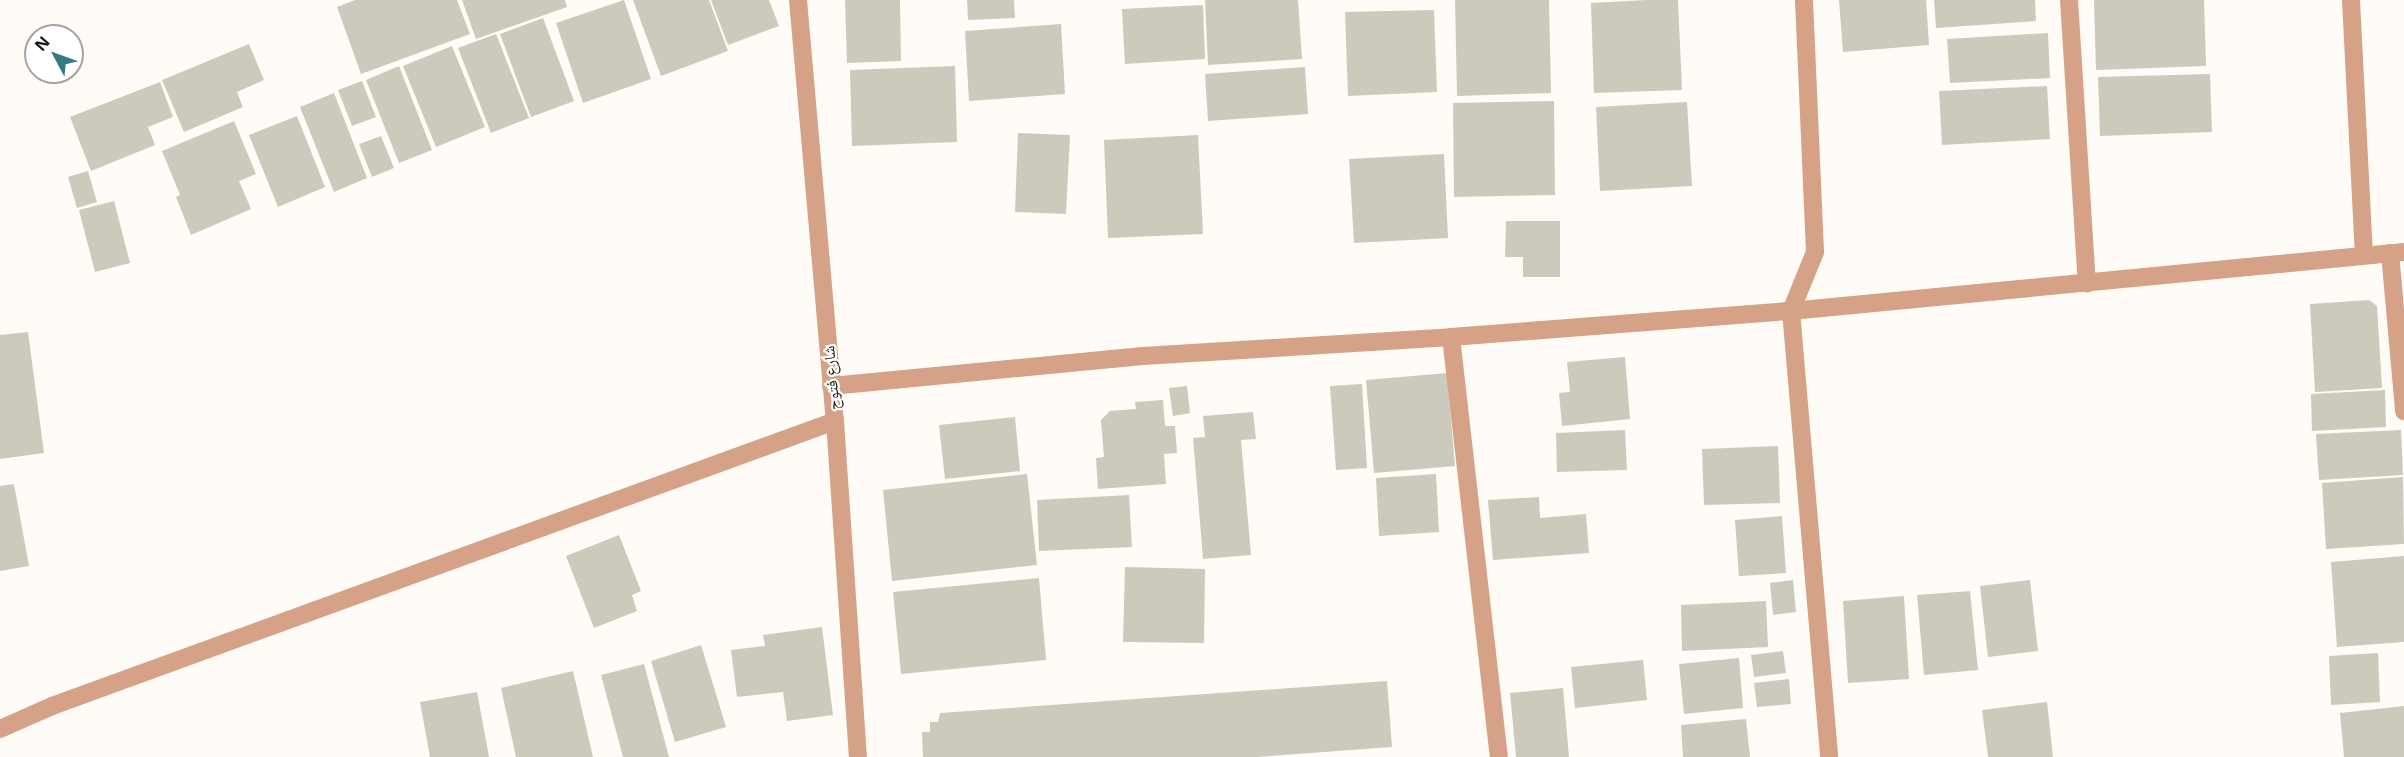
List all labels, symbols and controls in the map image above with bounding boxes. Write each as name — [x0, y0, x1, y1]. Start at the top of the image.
north arrow — [24, 24, 84, 84]
text: N — [29, 31, 54, 56]
street label: شارع فتوح — [819, 345, 843, 411]

